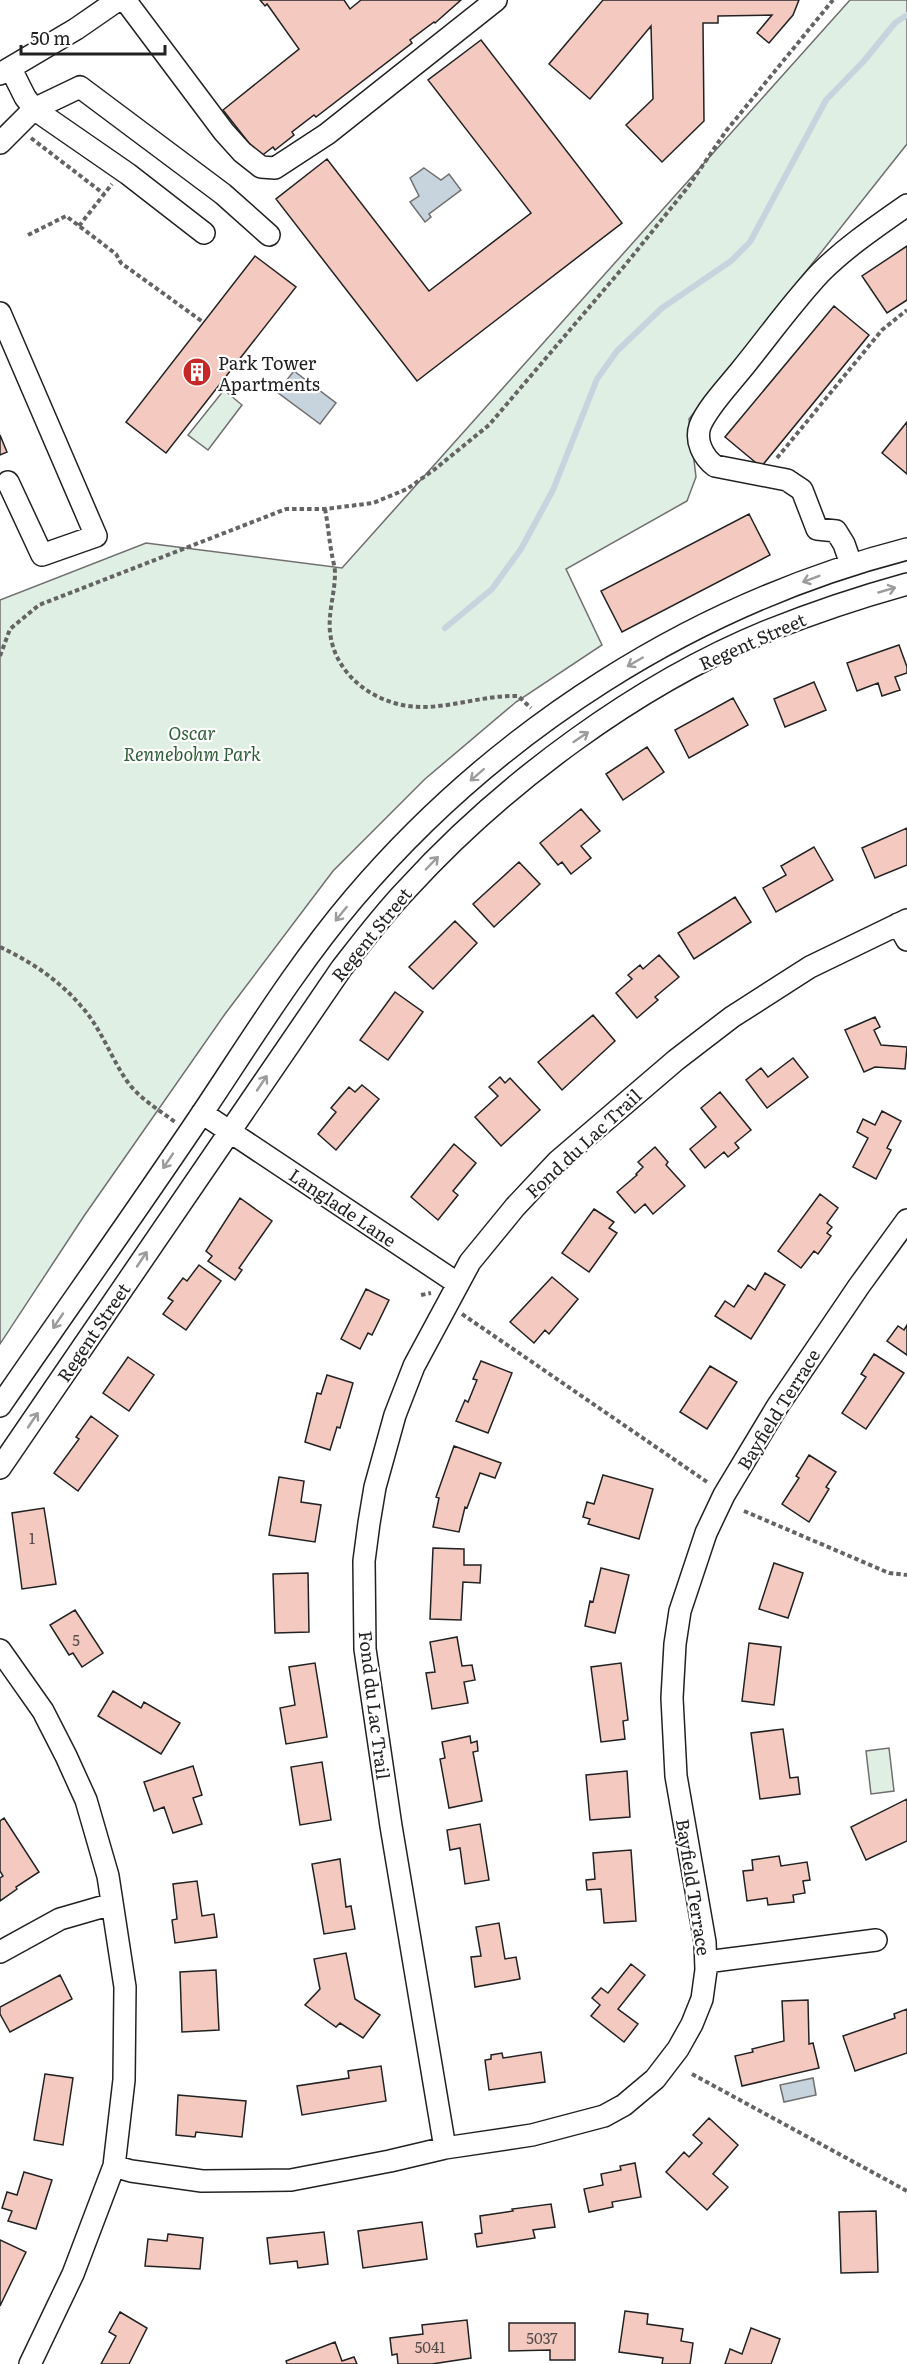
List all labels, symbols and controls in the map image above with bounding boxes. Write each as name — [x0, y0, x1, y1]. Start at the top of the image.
scale bar — [21, 18, 165, 56]
text: 50 m — [30, 24, 71, 51]
place label: Park Tower Apartments — [218, 349, 320, 397]
building icon: Park Tower Apartments — [181, 356, 213, 388]
one-way arrow — [802, 574, 821, 585]
one-way arrow — [878, 584, 897, 595]
street label: Regent Street — [694, 605, 810, 677]
one-way arrow — [627, 657, 644, 669]
park label: Oscar Rennebohm Park — [123, 719, 261, 767]
one-way arrow — [572, 731, 589, 743]
one-way arrow — [470, 768, 485, 782]
one-way arrow — [425, 855, 439, 870]
street label: Regent Street — [324, 880, 418, 987]
one-way arrow — [334, 906, 347, 922]
one-way arrow — [256, 1076, 268, 1092]
street label: Fond du Lac Trail — [519, 1082, 647, 1204]
one-way arrow — [162, 1152, 174, 1168]
street label: Langlade Lane — [284, 1161, 402, 1253]
one-way arrow — [136, 1251, 148, 1267]
street label: Regent Street — [50, 1276, 137, 1387]
one-way arrow — [52, 1313, 64, 1329]
street label: Bayfield Terrace — [730, 1343, 826, 1475]
one-way arrow — [27, 1412, 39, 1429]
house number: 1 — [29, 1526, 35, 1549]
house number: 5 — [72, 1628, 80, 1651]
street label: Fond du Lac Trail — [352, 1629, 398, 1781]
street label: Bayfield Terrace — [670, 1817, 718, 1957]
house number: 5037 — [526, 2326, 558, 2349]
house number: 5041 — [415, 2335, 445, 2358]

